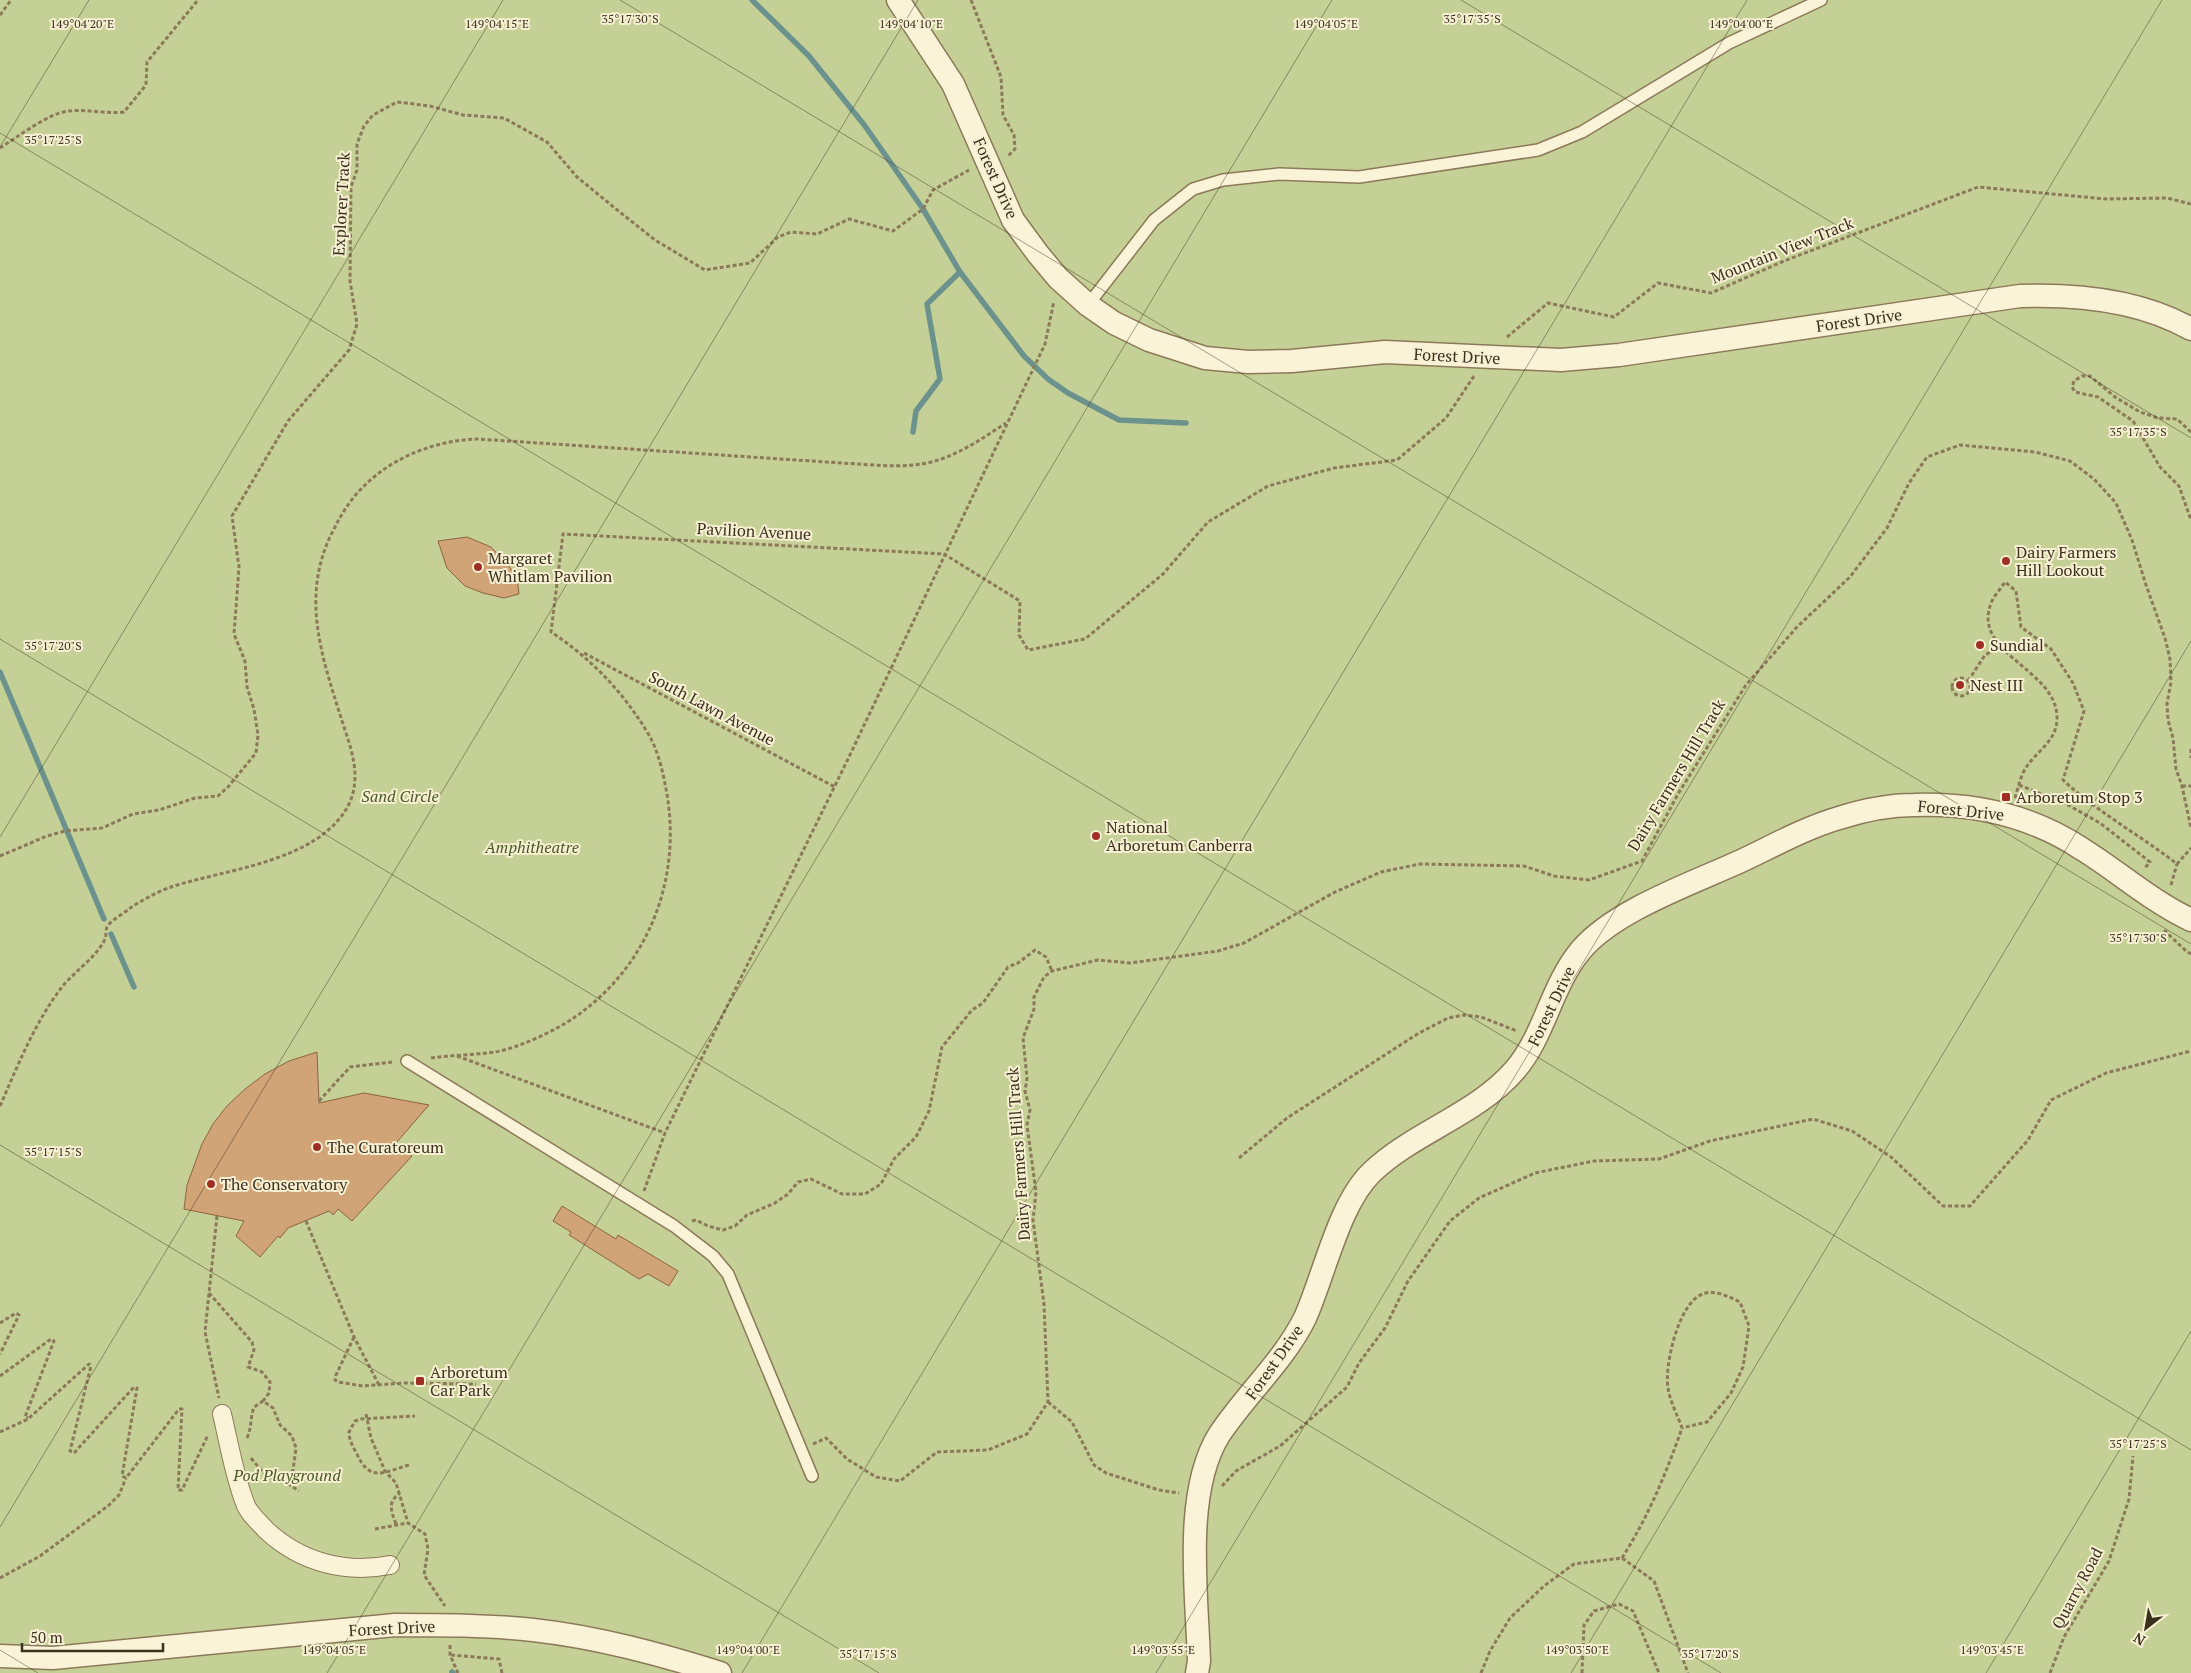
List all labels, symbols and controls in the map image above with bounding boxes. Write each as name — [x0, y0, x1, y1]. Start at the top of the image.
text: 35°17'30"S — [601, 11, 659, 26]
text: 35°17'35"S — [1443, 11, 1501, 26]
text: 149°04'20"E — [50, 16, 114, 31]
text: 149°04'15"E — [465, 16, 529, 31]
text: 149°04'10"E — [879, 16, 943, 31]
text: 149°04'05"E — [1294, 16, 1358, 31]
text: 149°04'00"E — [1709, 16, 1773, 31]
text: 35°17'25"S — [24, 132, 82, 147]
street label: Forest Drive — [968, 134, 1024, 222]
street label: Explorer Track — [327, 151, 355, 256]
street label: Mountain View Track — [1707, 211, 1857, 289]
street label: Forest Drive — [1815, 303, 1903, 337]
street label: Forest Drive — [1413, 343, 1501, 369]
text: 35°17'35"S — [2109, 424, 2167, 439]
street label: Pavilion Avenue — [696, 517, 812, 545]
place label: Dairy Farmers Hill Lookout — [2016, 541, 2117, 581]
place label: Margaret Whitlam Pavilion — [488, 547, 613, 587]
marker: Dairy Farmers Hill Lookout — [2000, 555, 2012, 567]
marker: Margaret Whitlam Pavilion — [472, 561, 484, 573]
place label: Sundial — [1990, 634, 2044, 656]
text: 35°17'20"S — [24, 638, 82, 653]
marker: Sundial — [1974, 639, 1986, 651]
street label: South Lawn Avenue — [645, 665, 779, 751]
place label: Nest III — [1970, 674, 2023, 696]
marker: Nest III — [1954, 679, 1966, 691]
street label: Dairy Farmers Hill Track — [1622, 694, 1731, 855]
park label: Sand Circle — [361, 785, 439, 807]
place label: Arboretum Stop 3 — [2016, 786, 2142, 808]
marker: Arboretum Stop 3 — [2000, 791, 2012, 803]
street label: Forest Drive — [1917, 795, 2005, 825]
place label: National Arboretum Canberra — [1106, 816, 1253, 856]
marker: National Arboretum Canberra — [1090, 830, 1102, 842]
park label: Amphitheatre — [484, 836, 579, 858]
text: 35°17'30"S — [2109, 930, 2167, 945]
street label: Forest Drive — [1522, 962, 1580, 1050]
street label: Dairy Farmers Hill Track — [1001, 1066, 1035, 1241]
place label: The Curatoreum — [327, 1136, 444, 1158]
marker: The Curatoreum — [311, 1141, 323, 1153]
text: 35°17'15"S — [24, 1144, 82, 1159]
place label: The Conservatory — [221, 1173, 348, 1195]
marker: The Conservatory — [205, 1178, 217, 1190]
street label: Forest Drive — [1240, 1320, 1308, 1404]
place label: Arboretum Car Park — [430, 1361, 508, 1401]
marker: Arboretum Car Park — [414, 1375, 426, 1387]
text: 35°17'25"S — [2109, 1436, 2167, 1451]
park label: Pod Playground — [232, 1464, 341, 1486]
street label: Quarry Road — [2046, 1543, 2108, 1633]
north arrow — [2121, 1603, 2171, 1653]
street label: Forest Drive — [348, 1615, 436, 1641]
scale bar — [22, 1620, 164, 1652]
text: 50 m — [30, 1627, 63, 1647]
text: N — [2129, 1628, 2148, 1650]
text: 149°04'05"E — [302, 1642, 366, 1657]
text: 149°04'00"E — [716, 1642, 780, 1657]
text: 149°03'55"E — [1131, 1642, 1195, 1657]
text: 149°03'50"E — [1545, 1642, 1609, 1657]
text: 149°03'45"E — [1960, 1642, 2024, 1657]
text: 35°17'15"S — [839, 1646, 897, 1661]
text: 35°17'20"S — [1681, 1646, 1739, 1661]

